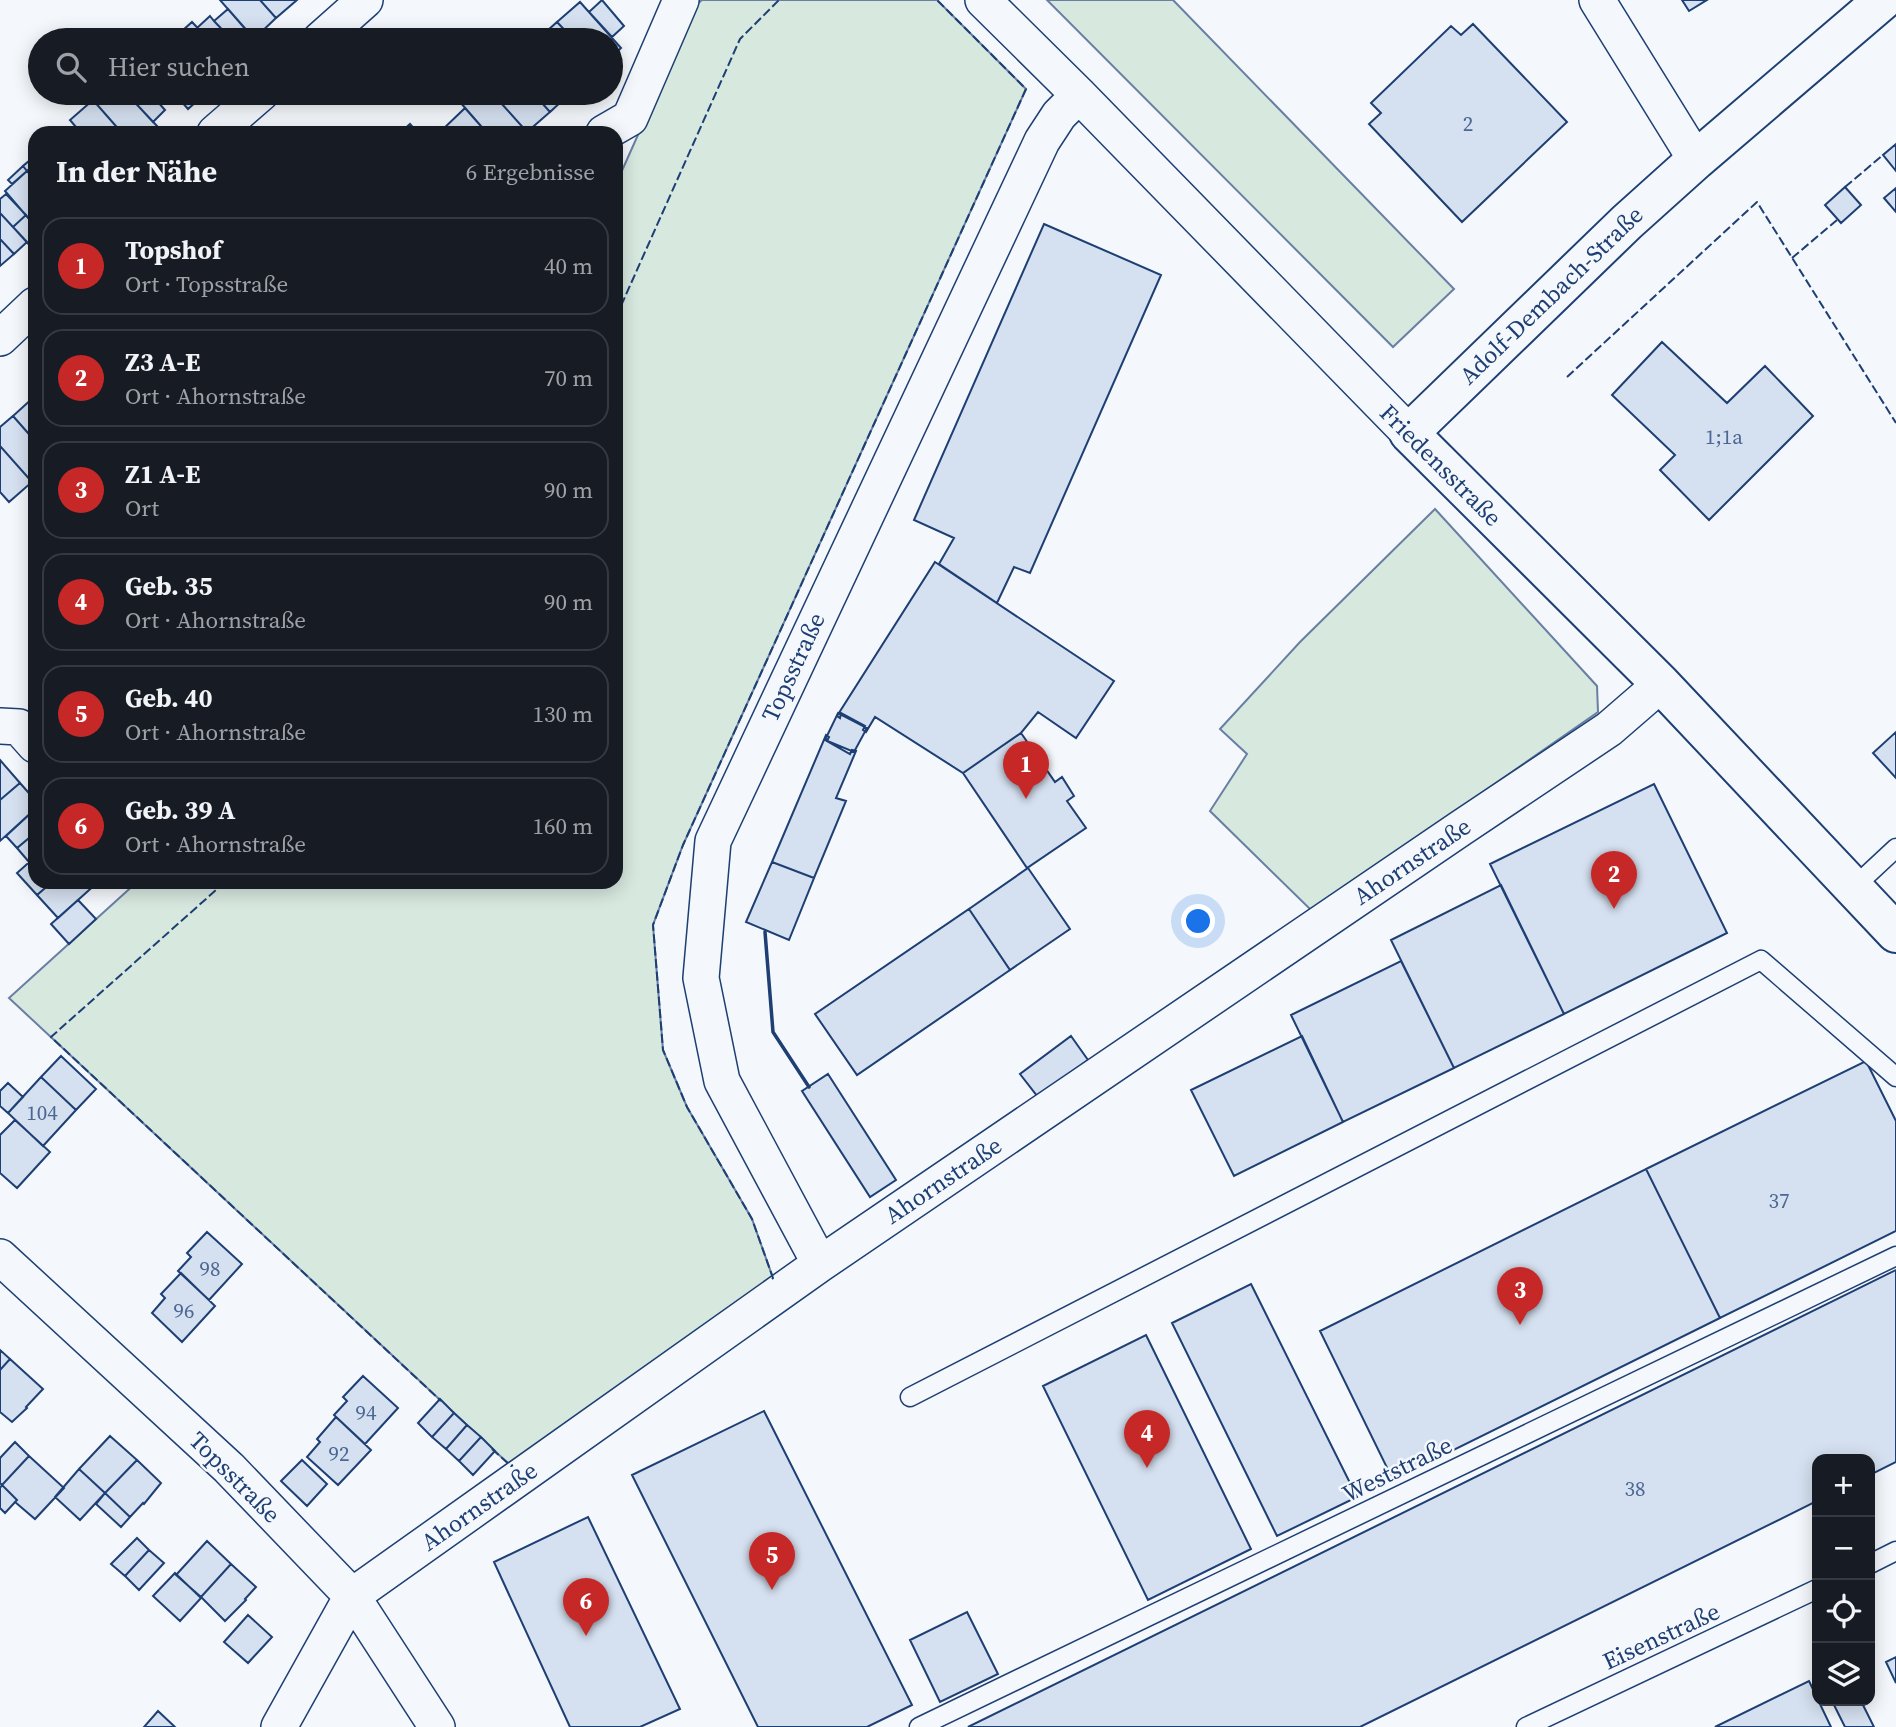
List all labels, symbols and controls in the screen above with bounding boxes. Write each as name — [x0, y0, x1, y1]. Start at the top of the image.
search box — [28, 28, 623, 105]
icon: search — [52, 48, 90, 86]
text: Hier suchen — [108, 49, 250, 85]
house number: 2 — [1463, 109, 1473, 138]
text: In der Nähe — [56, 151, 217, 192]
text: 6 Ergebnisse — [466, 156, 595, 188]
street label: Adolf-Dembach-Straße — [1452, 198, 1650, 392]
text: Topshof — [125, 232, 221, 268]
text: 1 — [75, 250, 87, 282]
text: 40 m — [544, 250, 593, 282]
text: Ort · Topsstraße — [125, 268, 288, 300]
text: Z3 A-E — [125, 344, 201, 380]
text: 2 — [75, 362, 87, 394]
text: 70 m — [544, 362, 593, 394]
text: Ort · Ahornstraße — [125, 380, 306, 412]
street label: Friedensstraße — [1373, 397, 1509, 533]
house number: 1;1a — [1705, 422, 1743, 451]
text: Z1 A-E — [125, 456, 201, 492]
text: 3 — [75, 474, 87, 506]
text: 90 m — [544, 474, 593, 506]
text: Ort — [125, 492, 159, 524]
text: Geb. 35 — [125, 568, 213, 604]
text: 4 — [75, 586, 87, 618]
text: 90 m — [544, 586, 593, 618]
text: Ort · Ahornstraße — [125, 604, 306, 636]
street label: Topsstraße — [753, 607, 833, 727]
text: Geb. 40 — [125, 680, 213, 716]
text: 5 — [75, 698, 87, 730]
text: 130 m — [532, 698, 593, 730]
text: Ort · Ahornstraße — [125, 716, 306, 748]
pin: 1 — [1003, 741, 1049, 799]
text: Geb. 39 A — [125, 792, 236, 828]
text: 6 — [75, 810, 87, 842]
text: 160 m — [532, 810, 593, 842]
street label: Ahornstraße — [1347, 810, 1477, 912]
text: Ort · Ahornstraße — [125, 828, 306, 860]
pin: 2 — [1591, 851, 1637, 909]
your location — [1181, 904, 1215, 938]
house number: 104 — [26, 1098, 58, 1127]
street label: Ahornstraße — [878, 1129, 1008, 1231]
house number: 37 — [1769, 1186, 1790, 1215]
house number: 98 — [200, 1254, 221, 1283]
pin: 3 — [1497, 1267, 1543, 1325]
house number: 96 — [174, 1296, 195, 1325]
house number: 94 — [356, 1398, 377, 1427]
pin: 4 — [1124, 1410, 1170, 1468]
street label: Topsstraße — [182, 1424, 288, 1530]
street label: Weststraße — [1336, 1428, 1458, 1510]
house number: 92 — [329, 1439, 350, 1468]
street label: Ahornstraße — [414, 1454, 544, 1558]
map controls — [1812, 1454, 1875, 1706]
button: + — [1812, 1454, 1875, 1517]
house number: 38 — [1625, 1474, 1646, 1503]
button: − — [1812, 1517, 1875, 1580]
pin: 5 — [749, 1532, 795, 1590]
pin: 6 — [563, 1578, 609, 1636]
button: locate — [1812, 1580, 1875, 1643]
street label: Eisenstraße — [1597, 1595, 1725, 1677]
button: layers — [1812, 1643, 1875, 1706]

